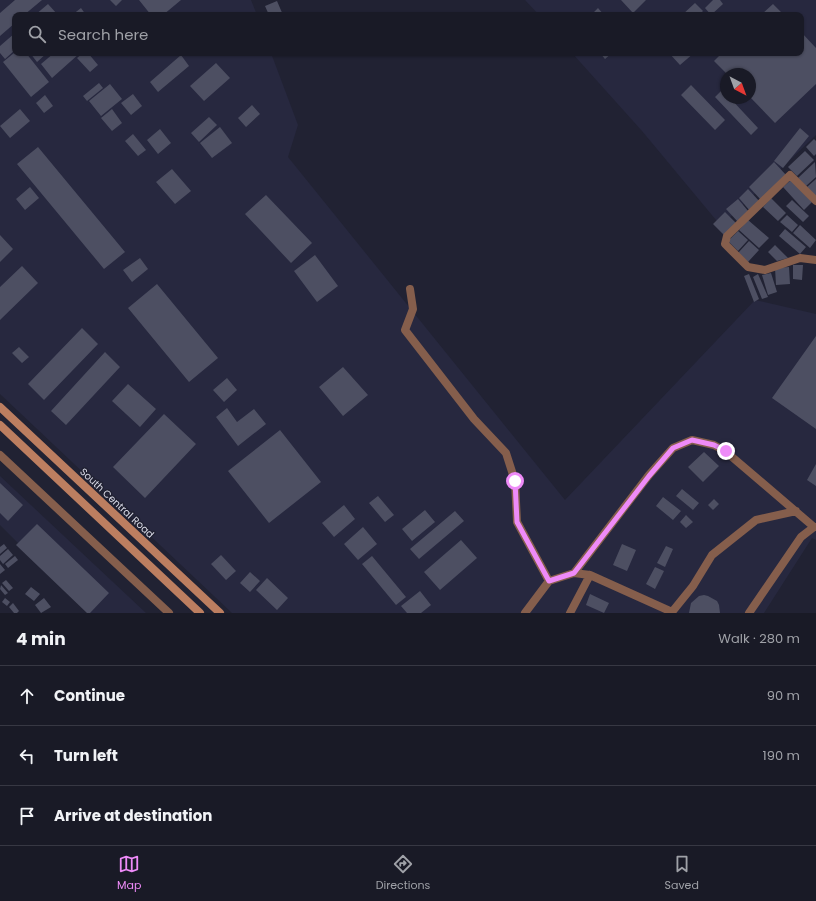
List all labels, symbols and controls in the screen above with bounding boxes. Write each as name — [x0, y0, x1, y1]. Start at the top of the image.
search box — [12, 12, 804, 56]
icon: search — [26, 23, 48, 45]
text: Search here — [58, 24, 148, 45]
north arrow — [720, 68, 756, 104]
route end — [717, 442, 735, 460]
street label: South Central Road — [76, 464, 158, 542]
route start — [506, 472, 524, 490]
text: 4 min — [16, 627, 66, 651]
text: Walk · 280 m — [718, 629, 800, 648]
icon: ahead — [16, 685, 38, 707]
text: Continue — [54, 685, 125, 706]
text: 90 m — [767, 686, 800, 705]
icon: left — [16, 745, 38, 767]
text: Turn left — [54, 745, 118, 766]
text: 190 m — [763, 746, 800, 765]
icon: arrive — [16, 805, 38, 827]
text: Arrive at destination — [54, 805, 212, 826]
tab: Map — [117, 853, 141, 894]
tab: Directions — [376, 853, 430, 894]
tab: Saved — [665, 853, 699, 894]

